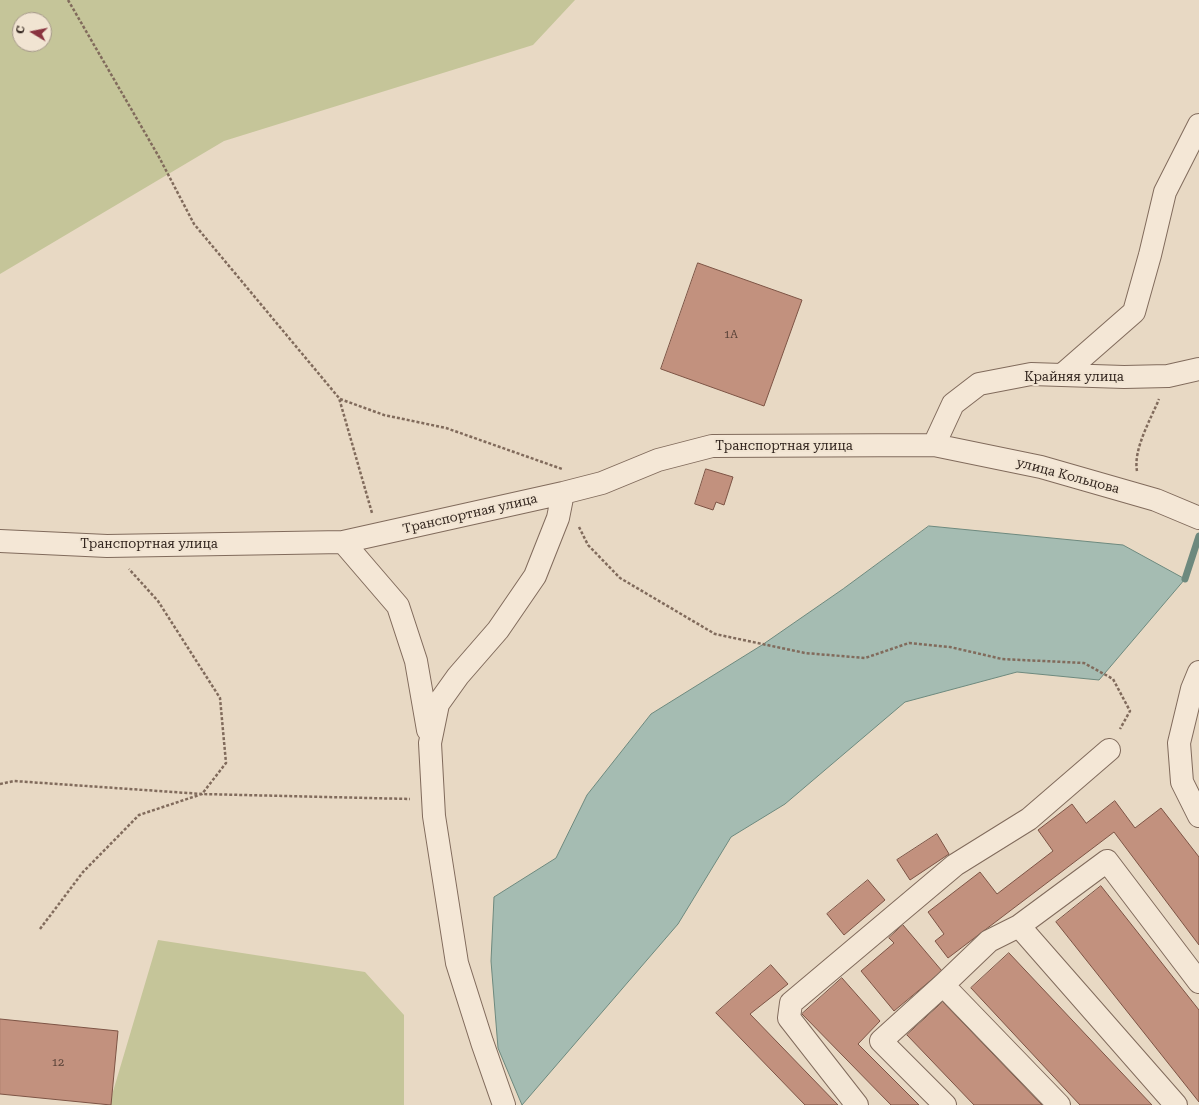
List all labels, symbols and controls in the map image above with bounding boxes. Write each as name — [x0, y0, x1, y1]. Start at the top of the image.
north arrow — [12, 12, 52, 52]
text: С — [14, 25, 28, 35]
house number: 1А — [724, 328, 738, 342]
street label: Крайняя улица — [1024, 369, 1124, 385]
street label: Транспортная улица — [715, 438, 853, 454]
street label: улица Кольцова — [1015, 455, 1121, 497]
street label: Транспортная улица — [401, 491, 539, 537]
street label: Транспортная улица — [80, 536, 218, 552]
house number: 12 — [52, 1056, 64, 1070]

